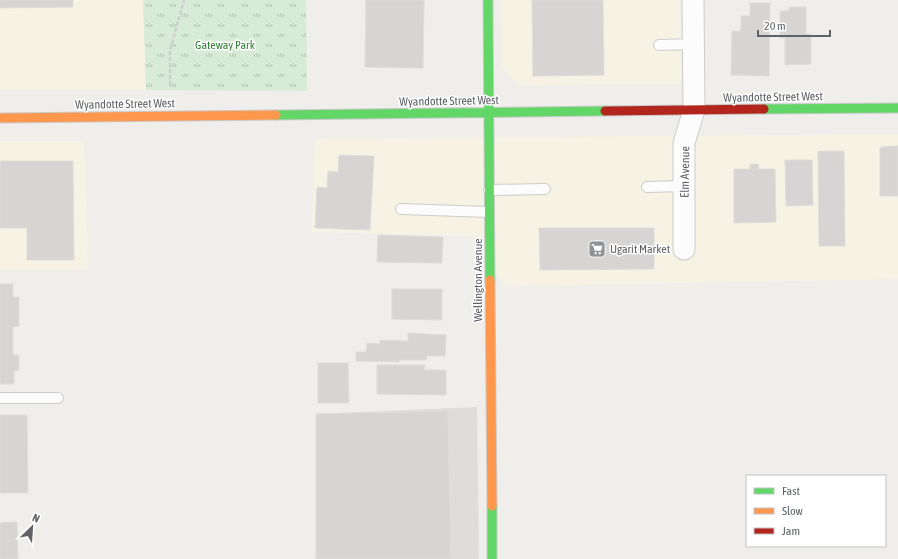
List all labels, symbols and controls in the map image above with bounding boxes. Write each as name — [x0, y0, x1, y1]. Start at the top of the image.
scale bar — [758, 12, 830, 38]
text: 20 m — [764, 19, 786, 33]
park label: Gateway Park — [195, 38, 256, 52]
street label: Wyandotte Street West — [723, 89, 823, 105]
street label: Wyandotte Street West — [399, 93, 499, 109]
street label: Wyandotte Street West — [75, 96, 175, 112]
street label: Elm Avenue — [678, 146, 692, 198]
street label: Wellington Avenue — [471, 238, 485, 322]
supermarket icon: Ugarit Market — [587, 239, 607, 259]
place label: Ugarit Market — [610, 242, 671, 256]
legend — [746, 475, 886, 547]
text: Fast — [782, 484, 800, 498]
text: Slow — [782, 504, 803, 518]
north arrow — [12, 507, 52, 547]
text: N — [31, 511, 42, 525]
text: Jam — [782, 524, 800, 538]

